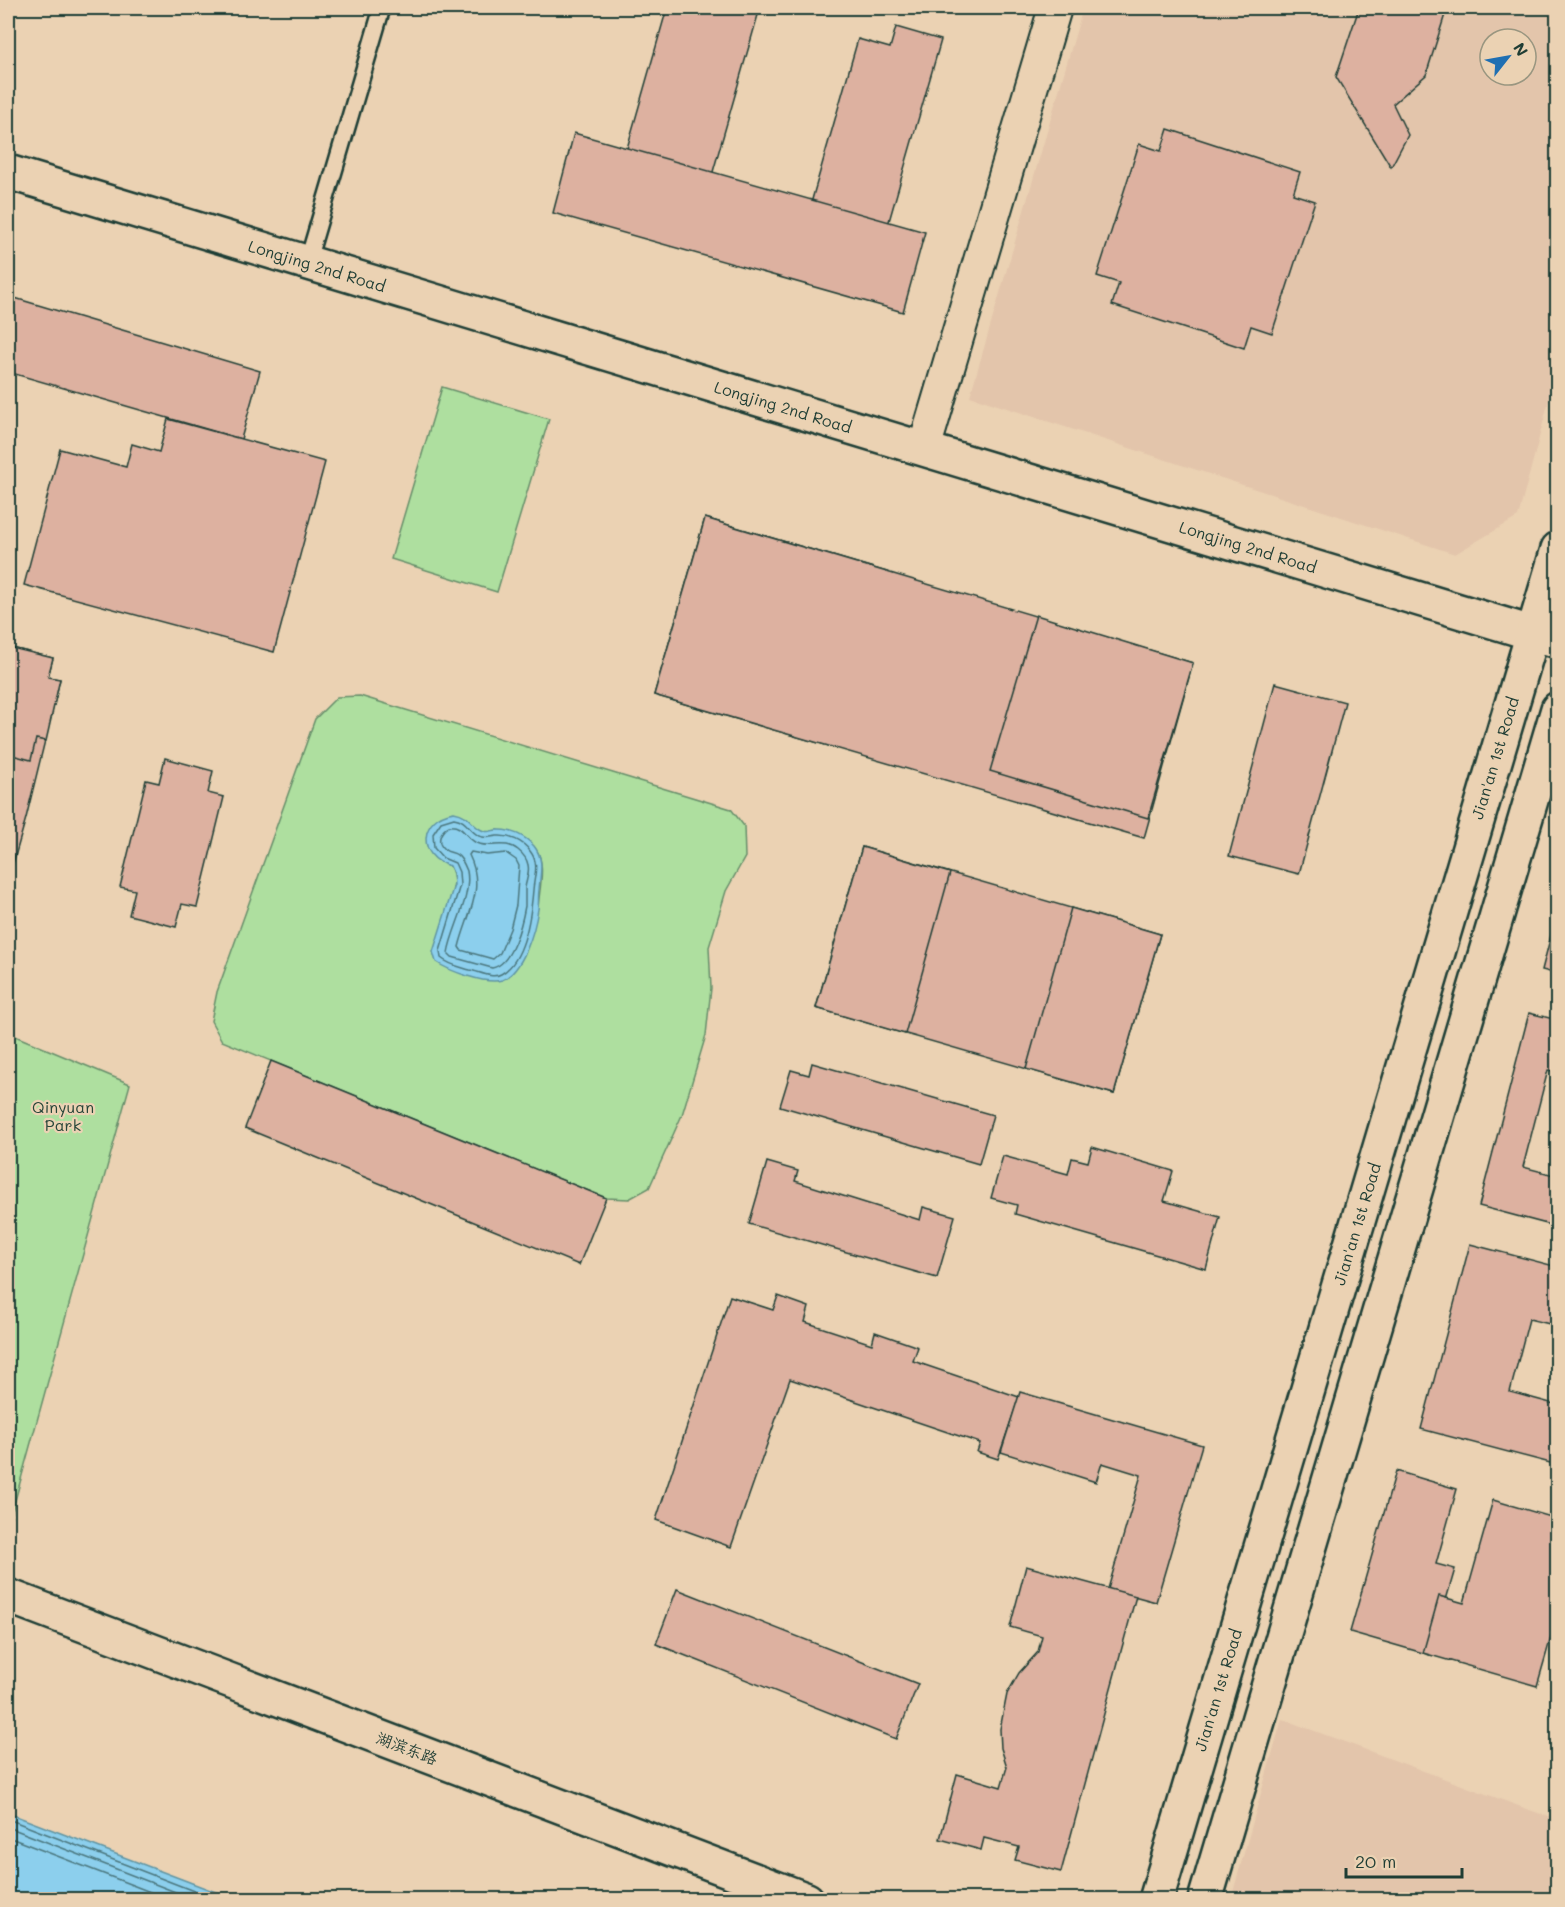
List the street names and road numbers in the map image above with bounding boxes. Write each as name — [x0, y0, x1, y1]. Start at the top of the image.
street label: Longjing 2nd Road — [246, 235, 388, 296]
street label: Longjing 2nd Road — [712, 376, 854, 437]
street label: Longjing 2nd Road — [1177, 516, 1319, 577]
street label: Jian'an 1st Road — [1466, 694, 1523, 822]
street label: Jian'an 1st Road — [1328, 1160, 1385, 1288]
street label: Jian'an 1st Road — [1189, 1626, 1246, 1754]
street label: 湖滨东路 — [374, 1726, 441, 1769]

